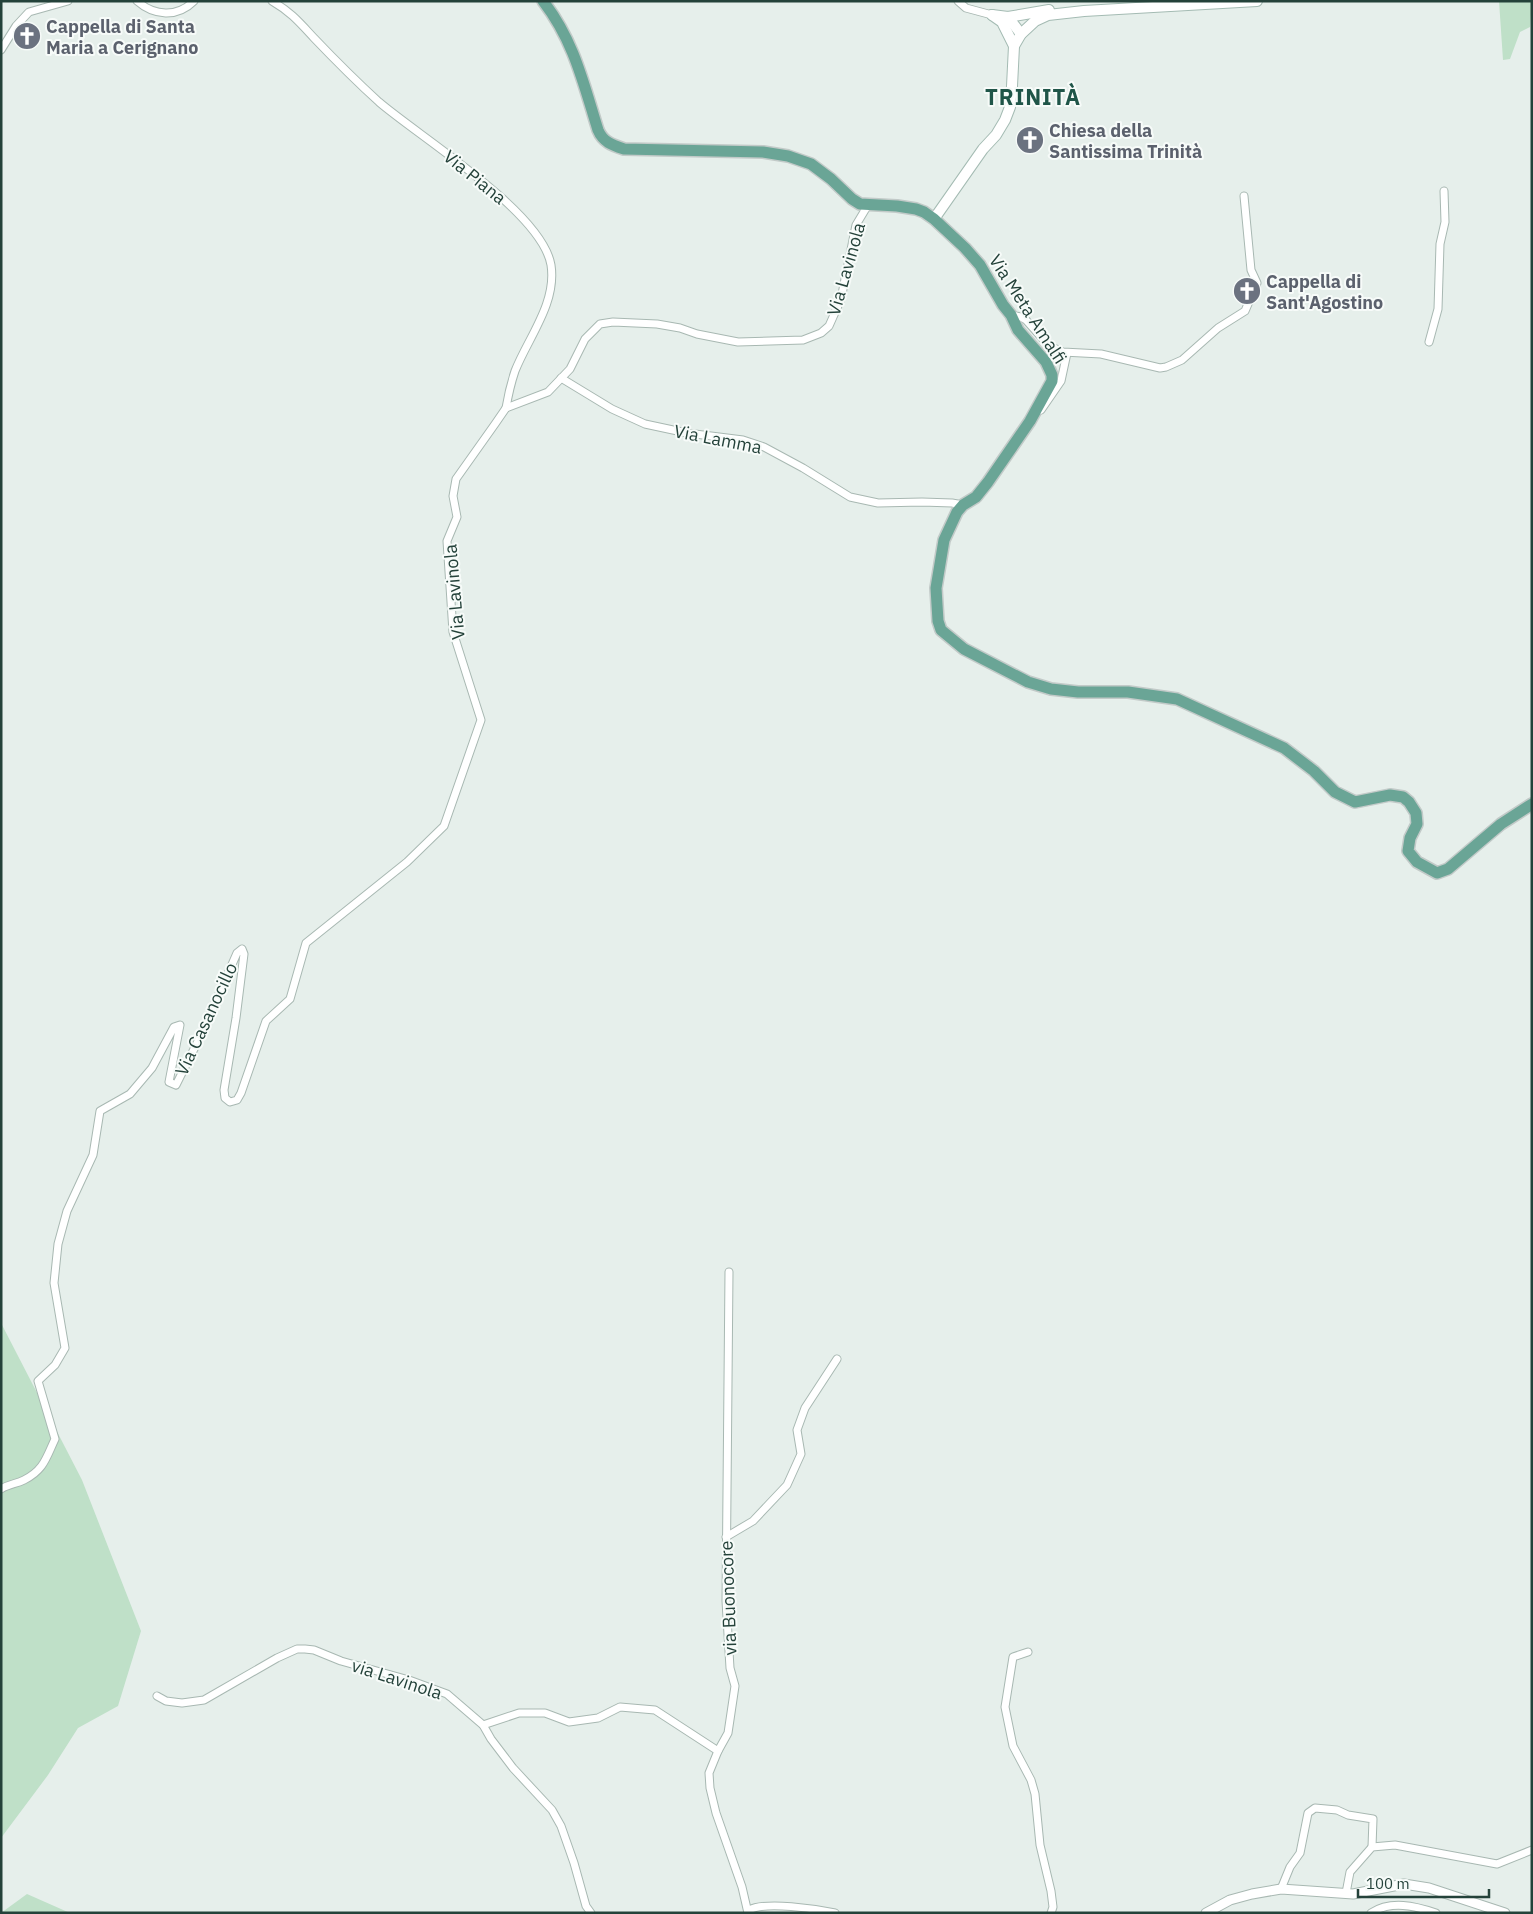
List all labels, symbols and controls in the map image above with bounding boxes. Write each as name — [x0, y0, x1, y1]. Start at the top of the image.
place label: Cappella di Santa Maria a Cerignano — [46, 15, 198, 59]
church icon: Cappella di Santa Maria a Cerignano — [12, 21, 42, 51]
district label: TRINITÀ — [985, 82, 1081, 111]
place label: Chiesa della Santissima Trinità — [1049, 119, 1202, 163]
church icon: Chiesa della Santissima Trinità — [1015, 125, 1045, 155]
street label: Via Piana — [439, 145, 511, 210]
street label: Via Lavinola — [822, 219, 870, 318]
street label: Via Meta Amalfi — [984, 250, 1072, 368]
place label: Cappella di Sant'Agostino — [1266, 270, 1383, 314]
church icon: Cappella di Sant'Agostino — [1232, 276, 1262, 306]
street label: Via Lamma — [672, 419, 764, 459]
street label: Via Lavinola — [438, 543, 470, 641]
street label: Via Casanocillo — [170, 959, 242, 1079]
street label: via Buonocore — [714, 1540, 741, 1656]
street label: via Lavinola — [349, 1654, 446, 1705]
scale bar — [1358, 1866, 1489, 1898]
text: 100 m — [1366, 1874, 1410, 1893]

